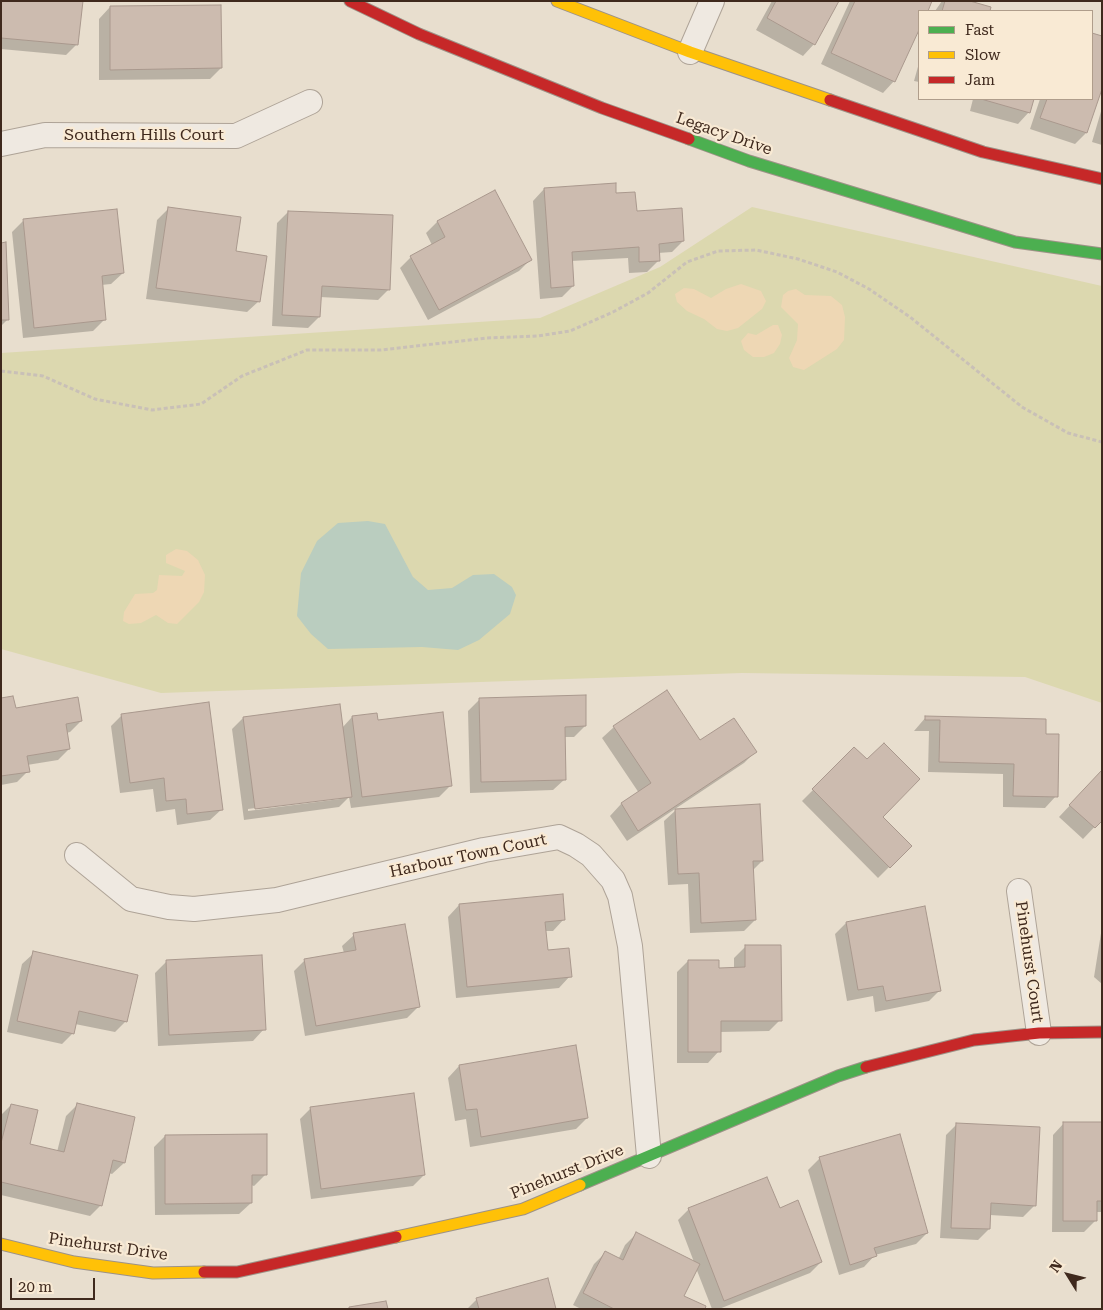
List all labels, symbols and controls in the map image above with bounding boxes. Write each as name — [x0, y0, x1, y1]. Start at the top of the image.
legend — [918, 10, 1093, 100]
text: Fast — [965, 21, 994, 39]
text: Slow — [965, 46, 1000, 64]
text: Jam — [965, 71, 995, 89]
street label: Legacy Drive — [673, 109, 775, 159]
street label: Southern Hills Court — [64, 125, 224, 145]
street label: Harbour Town Court — [388, 830, 548, 882]
street label: Pinehurst Court — [1011, 900, 1047, 1024]
street label: Pinehurst Drive — [508, 1141, 626, 1203]
street label: Pinehurst Drive — [47, 1229, 169, 1265]
north arrow — [1043, 1250, 1093, 1300]
text: N — [1046, 1257, 1066, 1275]
scale bar — [12, 1268, 98, 1300]
text: 20 m — [18, 1278, 52, 1296]

